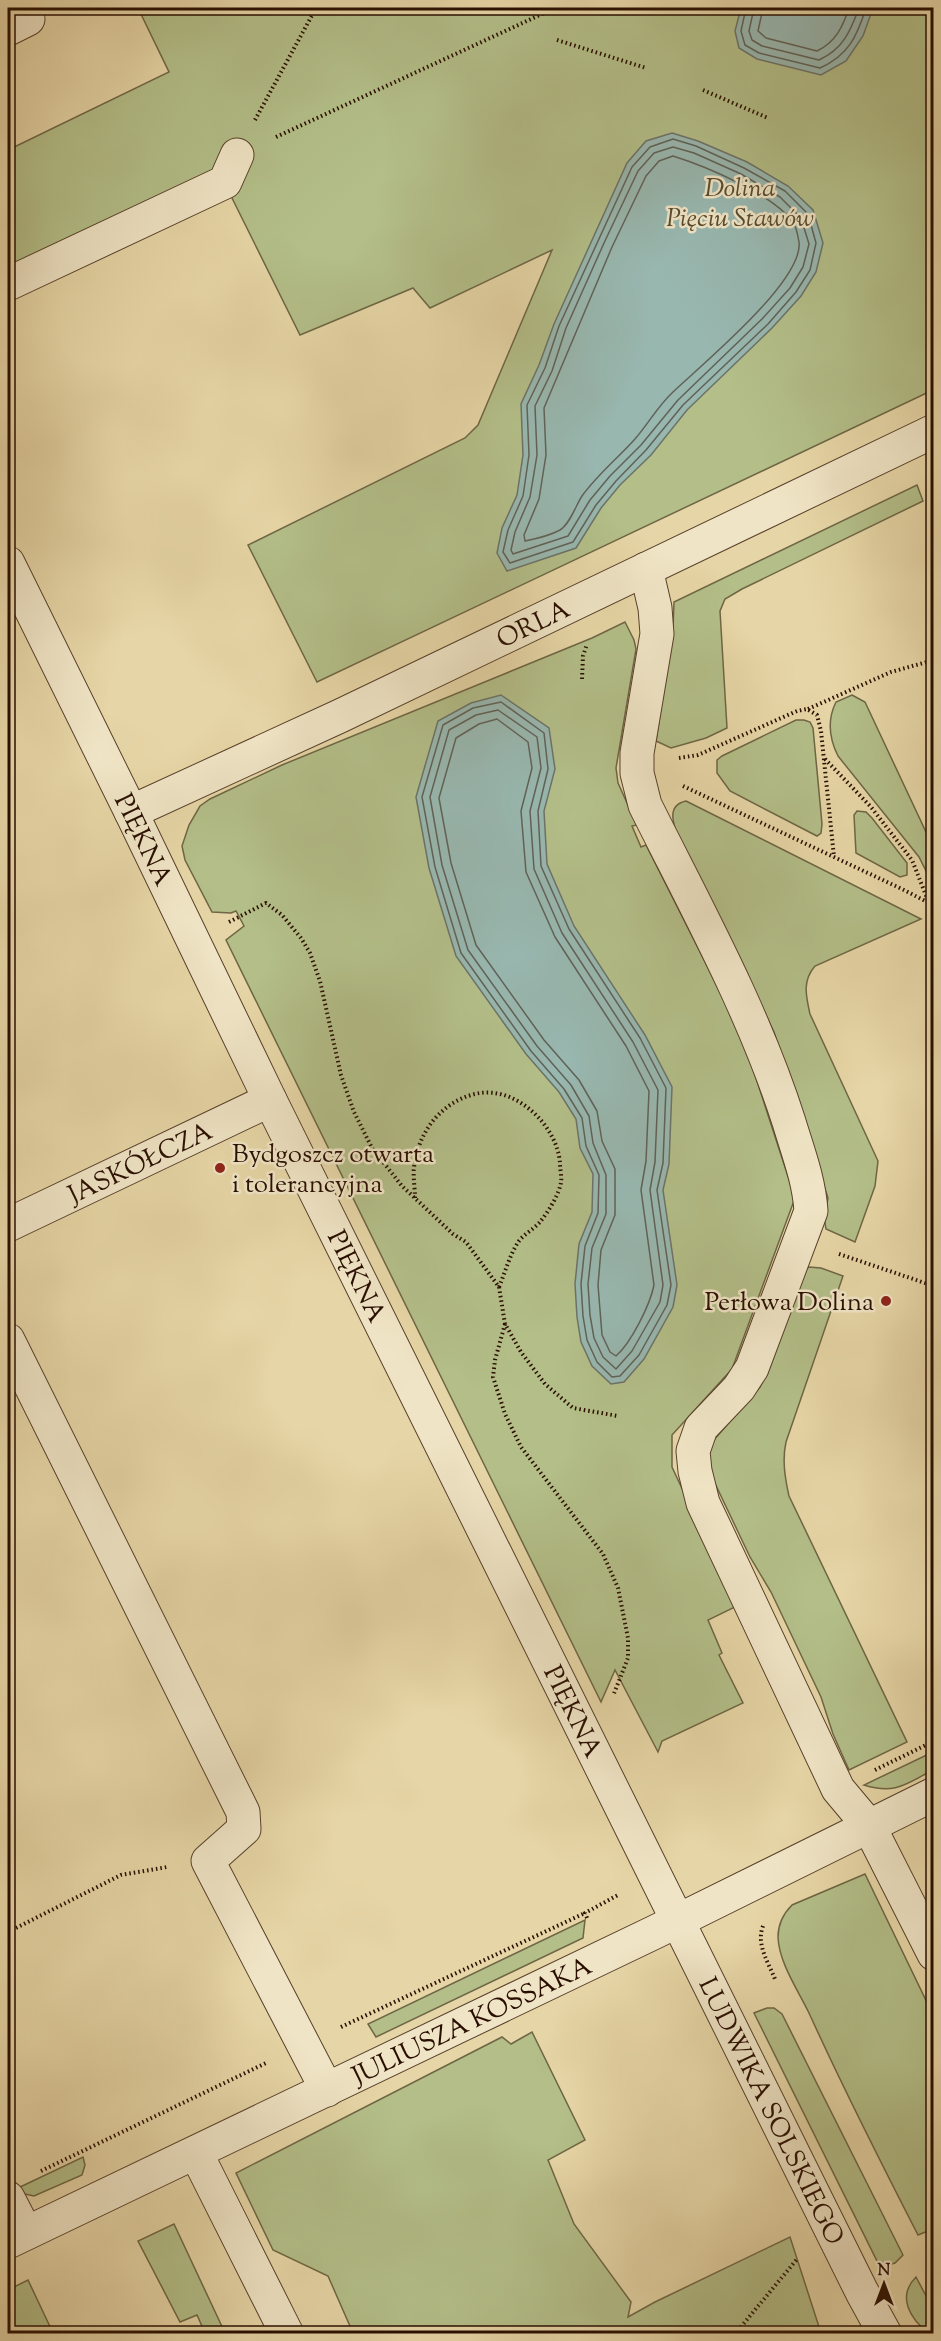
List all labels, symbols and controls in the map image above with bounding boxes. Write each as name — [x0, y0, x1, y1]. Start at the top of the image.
park label: Dolina Pięciu Stawów — [666, 171, 814, 238]
street label: ORLA — [491, 592, 577, 659]
street label: PIĘKNA — [104, 788, 180, 893]
street label: JASKÓŁCZA — [61, 1114, 219, 1216]
place label: Bydgoszcz otwarta i tolerancyjna — [232, 1137, 434, 1204]
marker: Bydgoszcz otwarta i tolerancyjna — [213, 1161, 227, 1175]
street label: PIĘKNA — [317, 1224, 394, 1330]
place label: Perłowa Dolina — [704, 1285, 874, 1322]
marker: Perłowa Dolina — [879, 1294, 893, 1308]
street label: PIĘKNA — [533, 1660, 610, 1765]
street label: JULIUSZA KOSSAKA — [345, 1949, 599, 2096]
street label: LUDWIKA SOLSKIEGO — [688, 1972, 852, 2252]
north arrow — [854, 2254, 914, 2314]
text: N — [878, 2260, 891, 2283]

